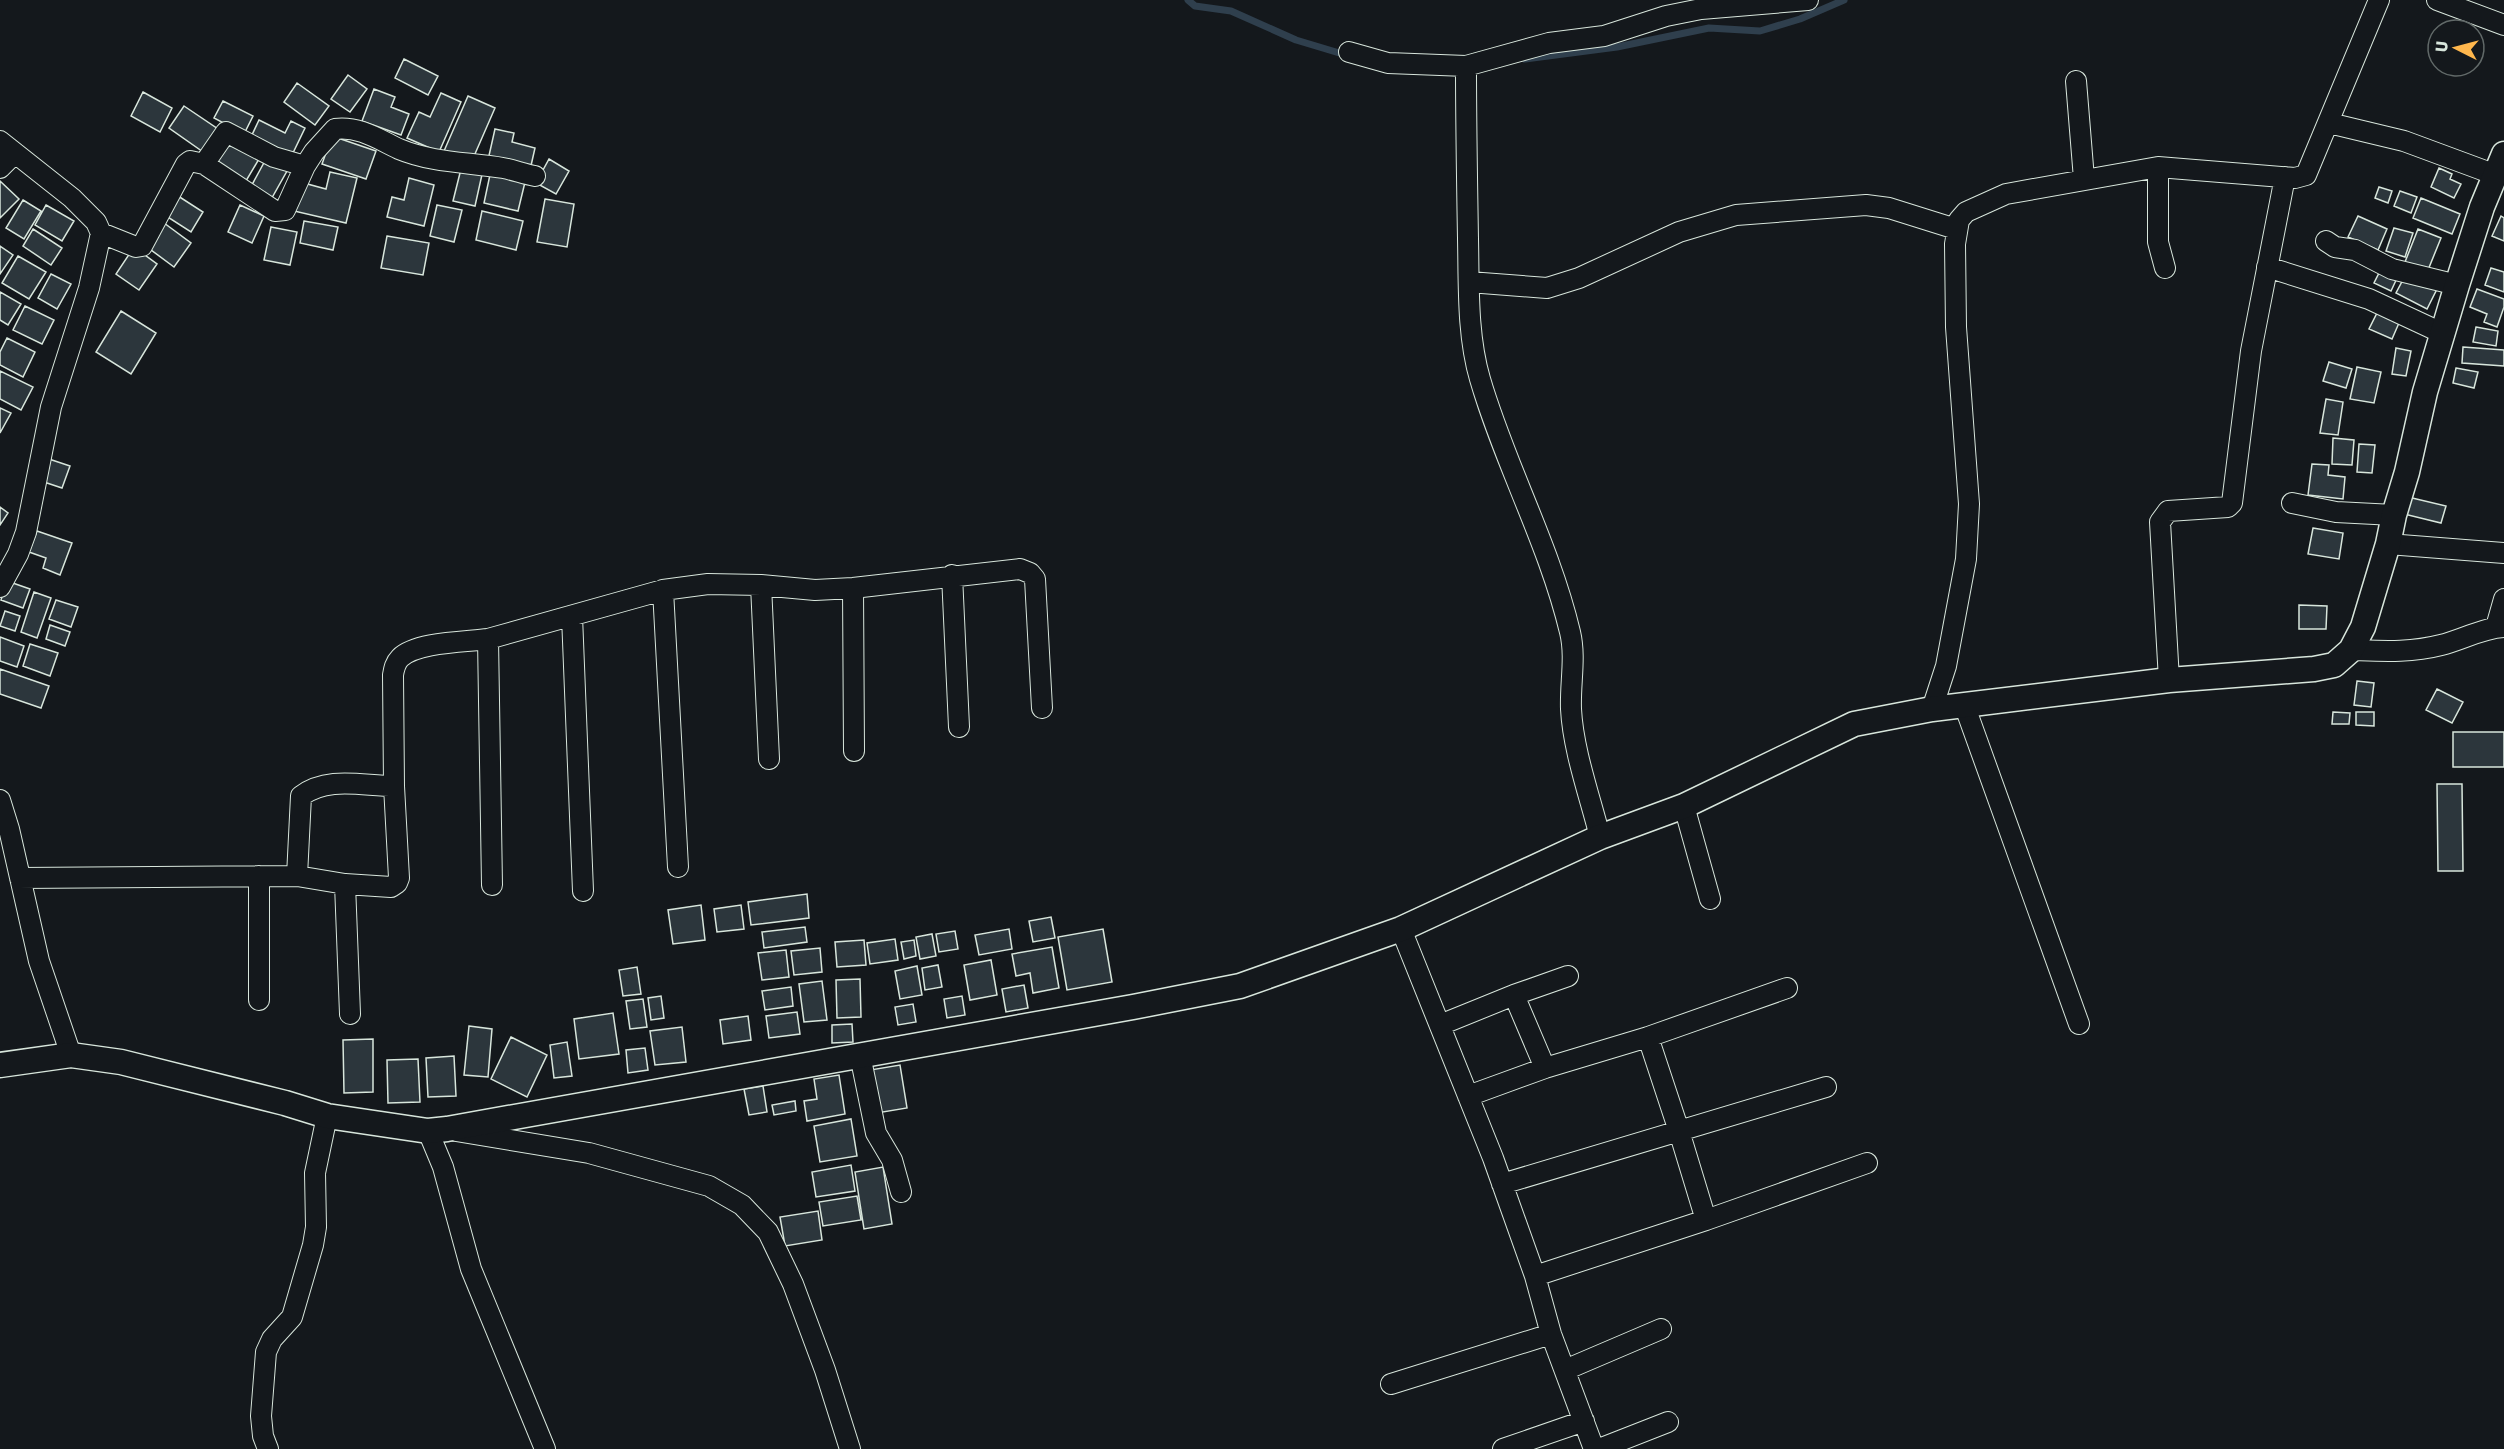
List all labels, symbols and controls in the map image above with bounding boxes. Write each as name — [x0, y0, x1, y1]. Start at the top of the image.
north arrow — [2426, 18, 2486, 78]
text: U — [2430, 40, 2454, 53]

